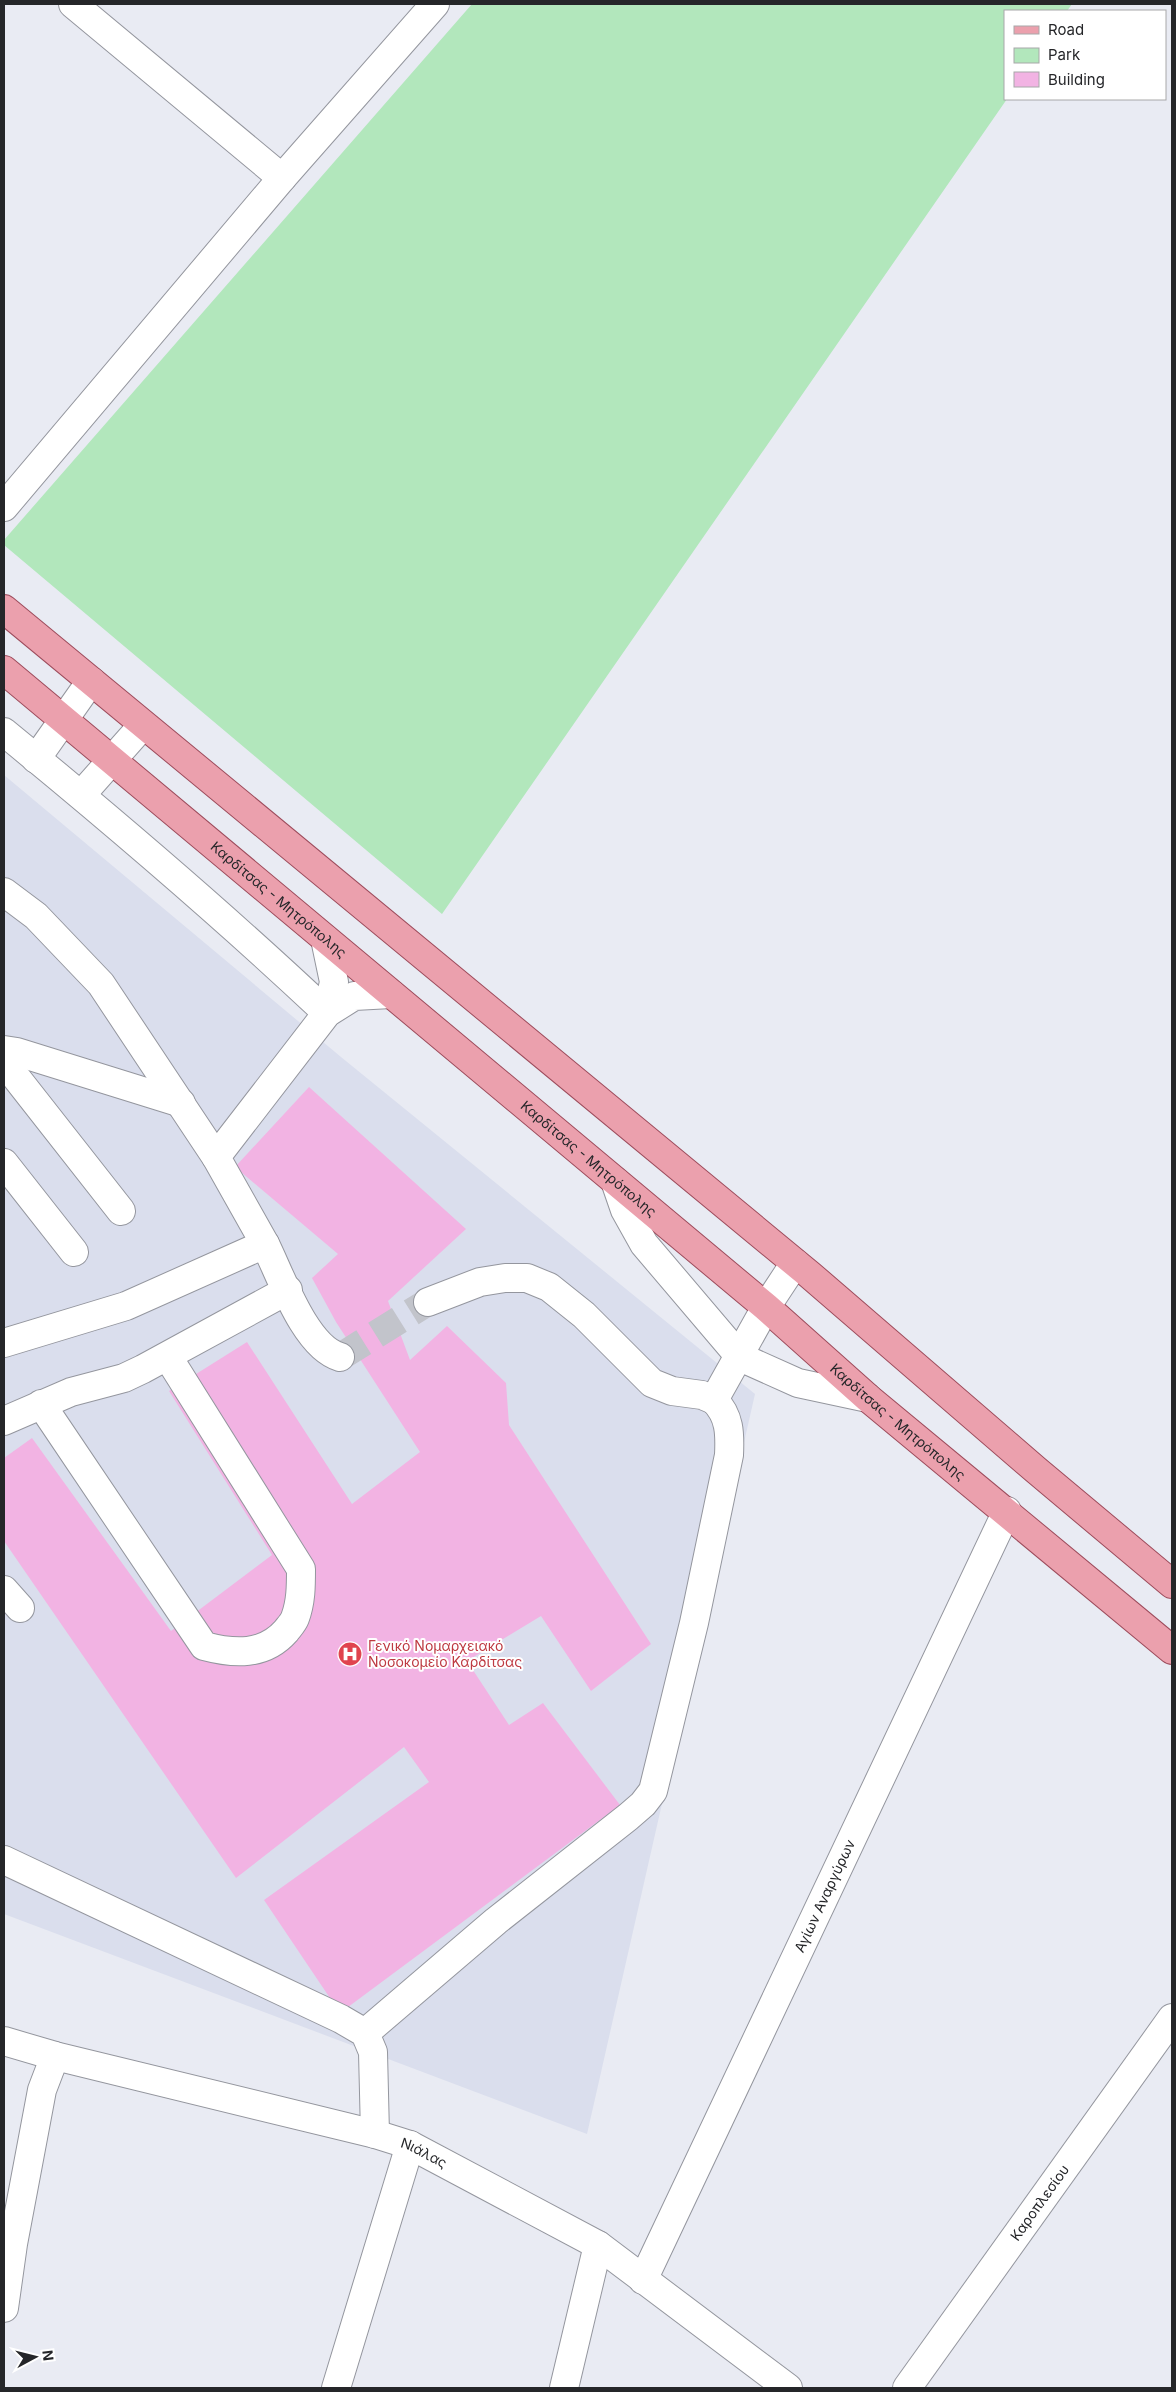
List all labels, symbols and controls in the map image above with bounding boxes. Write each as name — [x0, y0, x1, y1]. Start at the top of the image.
legend — [1004, 10, 1166, 100]
text: Road — [1048, 20, 1084, 39]
text: Park — [1048, 45, 1081, 64]
text: Building — [1048, 70, 1105, 89]
street label: Καρδίτσας - Μητρόπολης — [208, 838, 350, 961]
street label: Καρδίτσας - Μητρόπολης — [518, 1097, 660, 1220]
street label: Καρδίτσας - Μητρόπολης — [827, 1359, 969, 1483]
place label: Γενικό Νομαρχειακό Νοσοκομείο Καρδίτσας — [368, 1637, 522, 1670]
hospital icon: Γενικό Νομαρχειακό Νοσοκομείο Καρδίτσας — [337, 1641, 363, 1667]
street label: Αγίων Αναργύρων — [790, 1836, 858, 1955]
street label: Νιάλας — [399, 2134, 450, 2171]
street label: Καροπλεσίου — [1006, 2161, 1072, 2244]
north arrow — [10, 2332, 60, 2382]
text: N — [39, 2349, 57, 2362]

